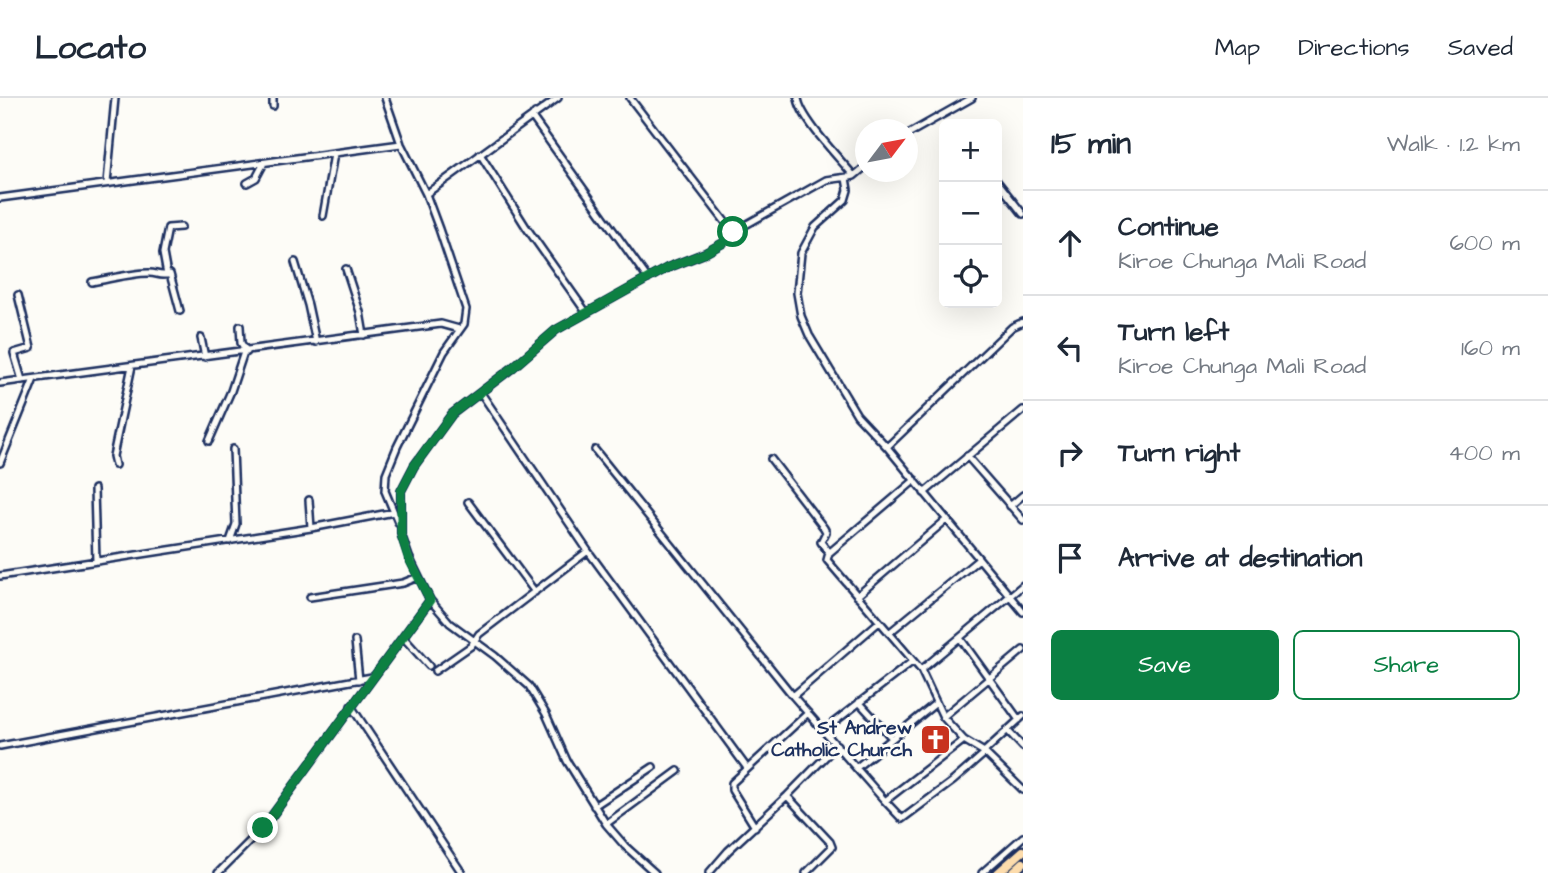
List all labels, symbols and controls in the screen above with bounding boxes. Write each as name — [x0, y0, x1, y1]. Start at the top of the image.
text: Locato — [35, 25, 146, 71]
text: Map — [1215, 31, 1260, 65]
text: Directions — [1298, 31, 1410, 65]
text: Saved — [1448, 31, 1513, 65]
north arrow — [855, 119, 918, 182]
map controls — [939, 119, 1002, 308]
button: + — [939, 119, 1002, 182]
text: 15 min — [1051, 123, 1131, 165]
text: Walk · 1.2 km — [1387, 128, 1520, 160]
button: − — [939, 182, 1002, 245]
text: Continue — [1118, 209, 1219, 245]
route start — [717, 216, 748, 247]
icon: ahead — [1051, 224, 1089, 262]
text: 600 m — [1449, 227, 1520, 259]
button: locate — [939, 245, 1002, 308]
text: Kiroe Chunga Mali Road — [1118, 245, 1366, 277]
text: Turn left — [1118, 314, 1229, 350]
icon: left — [1051, 329, 1089, 367]
text: 160 m — [1461, 332, 1520, 364]
text: Kiroe Chunga Mali Road — [1118, 350, 1366, 382]
icon: right — [1051, 434, 1089, 472]
text: Turn right — [1118, 435, 1240, 471]
text: 400 m — [1448, 437, 1520, 469]
icon: arrive — [1051, 539, 1089, 577]
text: Arrive at destination — [1118, 540, 1363, 576]
button: Save — [1051, 630, 1279, 700]
button: Share — [1293, 630, 1520, 700]
place label: St Andrew Catholic Church — [771, 715, 913, 764]
church icon: St Andrew Catholic Church — [918, 722, 952, 756]
route end — [247, 812, 278, 843]

